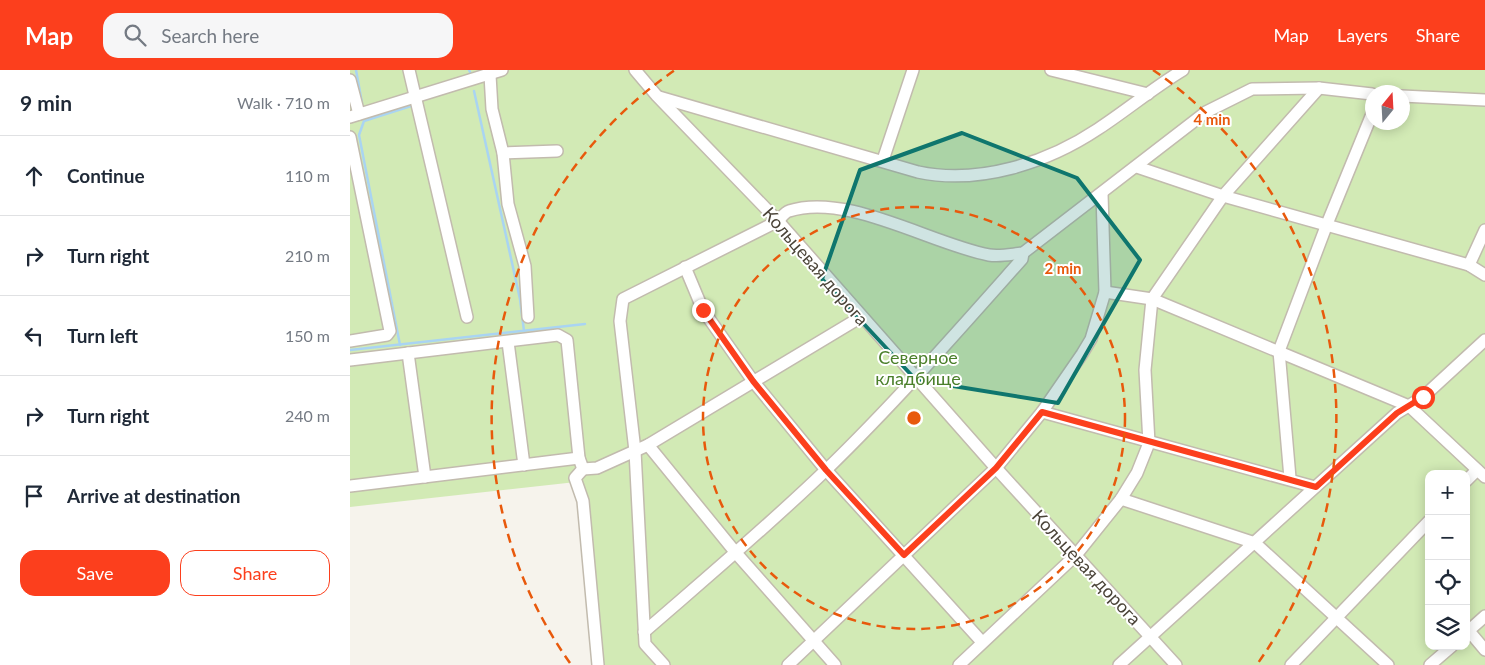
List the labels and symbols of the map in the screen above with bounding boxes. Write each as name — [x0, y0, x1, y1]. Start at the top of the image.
north arrow — [1365, 85, 1410, 130]
text: 4 min — [1193, 110, 1231, 128]
street label: Кольцевая дорога — [759, 202, 873, 330]
text: 2 min — [1044, 259, 1082, 277]
route end — [692, 299, 715, 322]
park label: Северное кладбище — [875, 346, 961, 389]
route start — [1412, 386, 1435, 409]
centre of rings — [905, 409, 923, 427]
street label: Кольцевая дорога — [1028, 505, 1146, 629]

